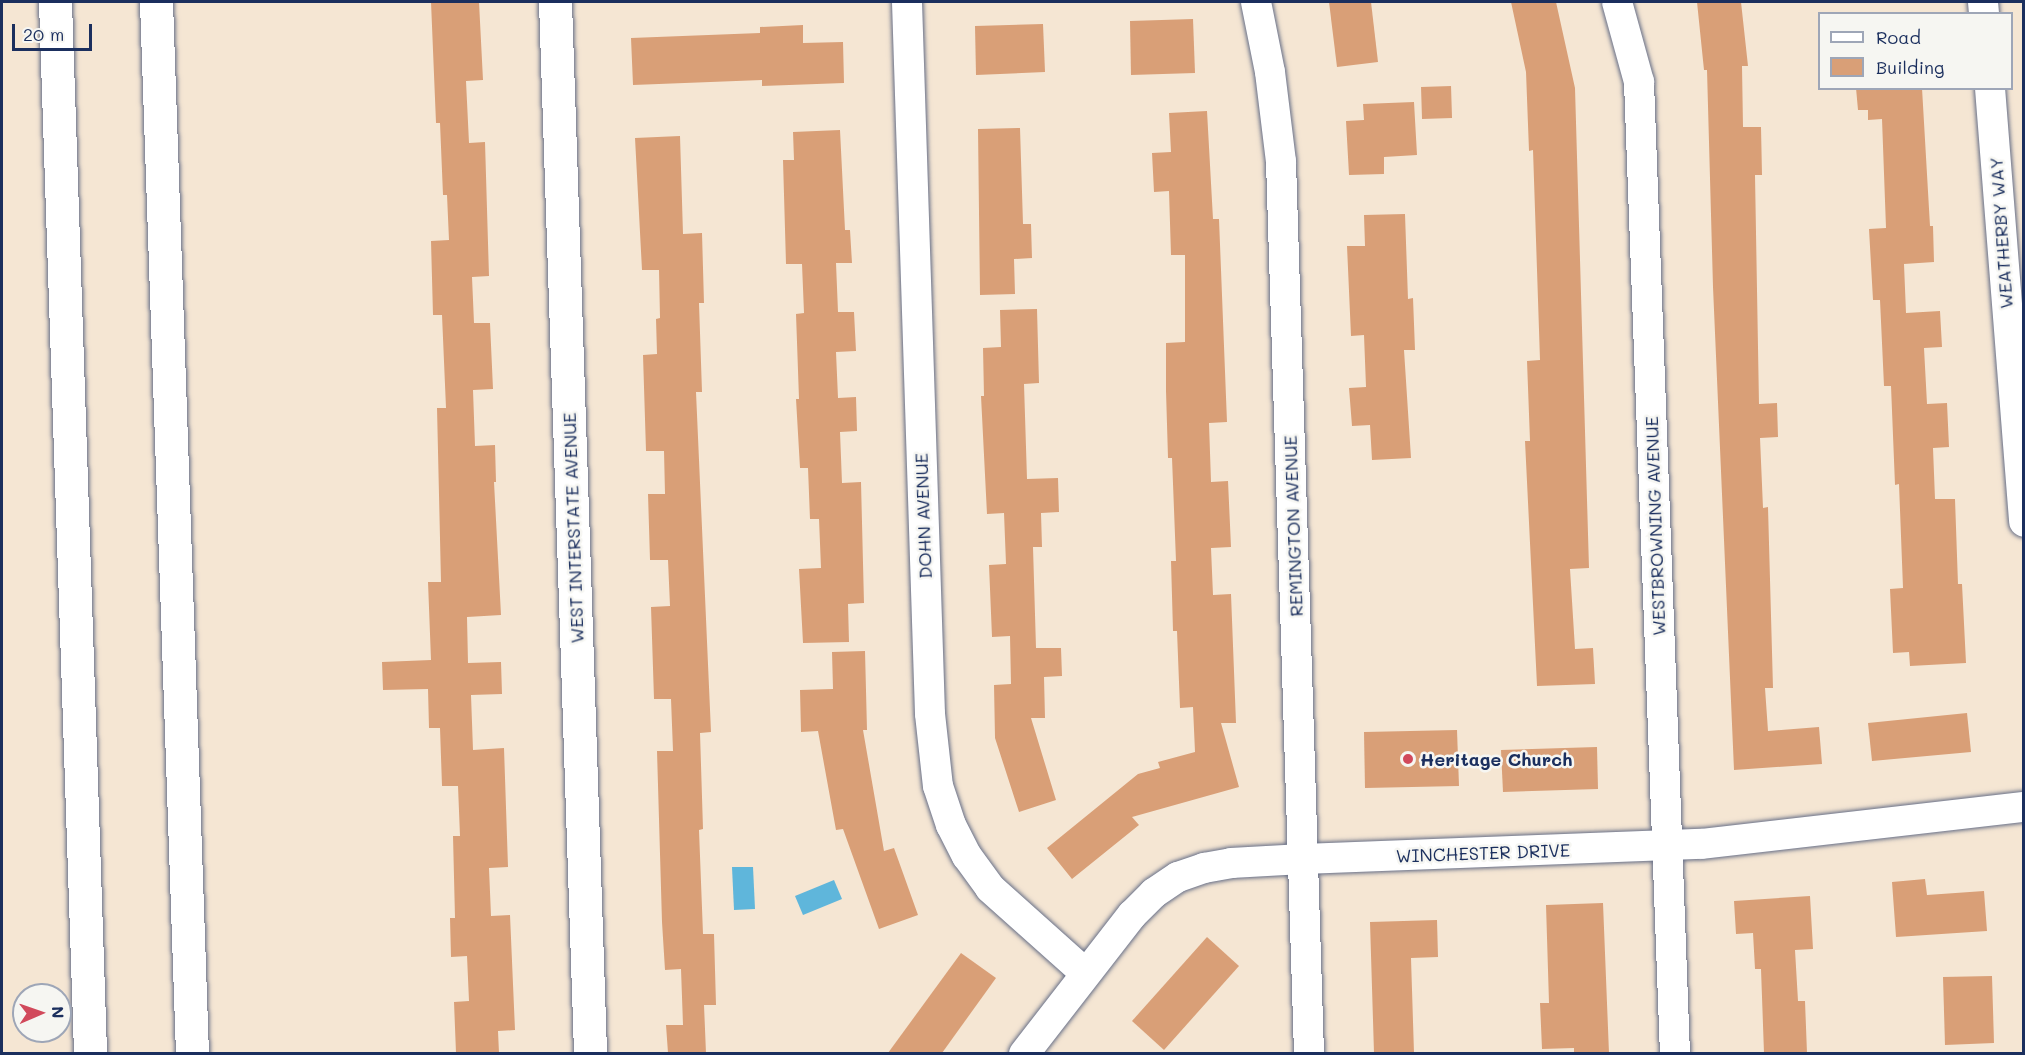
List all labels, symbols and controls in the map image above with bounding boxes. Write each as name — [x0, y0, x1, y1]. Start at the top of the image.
scale bar — [15, 12, 94, 50]
legend — [1818, 12, 2013, 90]
text: 20 m — [23, 22, 64, 46]
text: Road — [1876, 25, 1921, 49]
text: Building — [1876, 55, 1944, 79]
street label: WEATHERBY WAY — [1985, 156, 2017, 310]
street label: WEST INTERSTATE AVENUE — [558, 412, 588, 644]
street label: WESTBROWNING AVENUE — [1640, 416, 1670, 636]
street label: REMINGTON AVENUE — [1279, 435, 1307, 617]
street label: DOHN AVENUE — [910, 453, 936, 579]
place label: Heritage Church — [1420, 748, 1572, 770]
marker: Heritage Church — [1401, 752, 1415, 766]
street label: WINCHESTER DRIVE — [1395, 839, 1571, 867]
north arrow — [12, 983, 72, 1043]
text: N — [48, 1006, 69, 1019]

